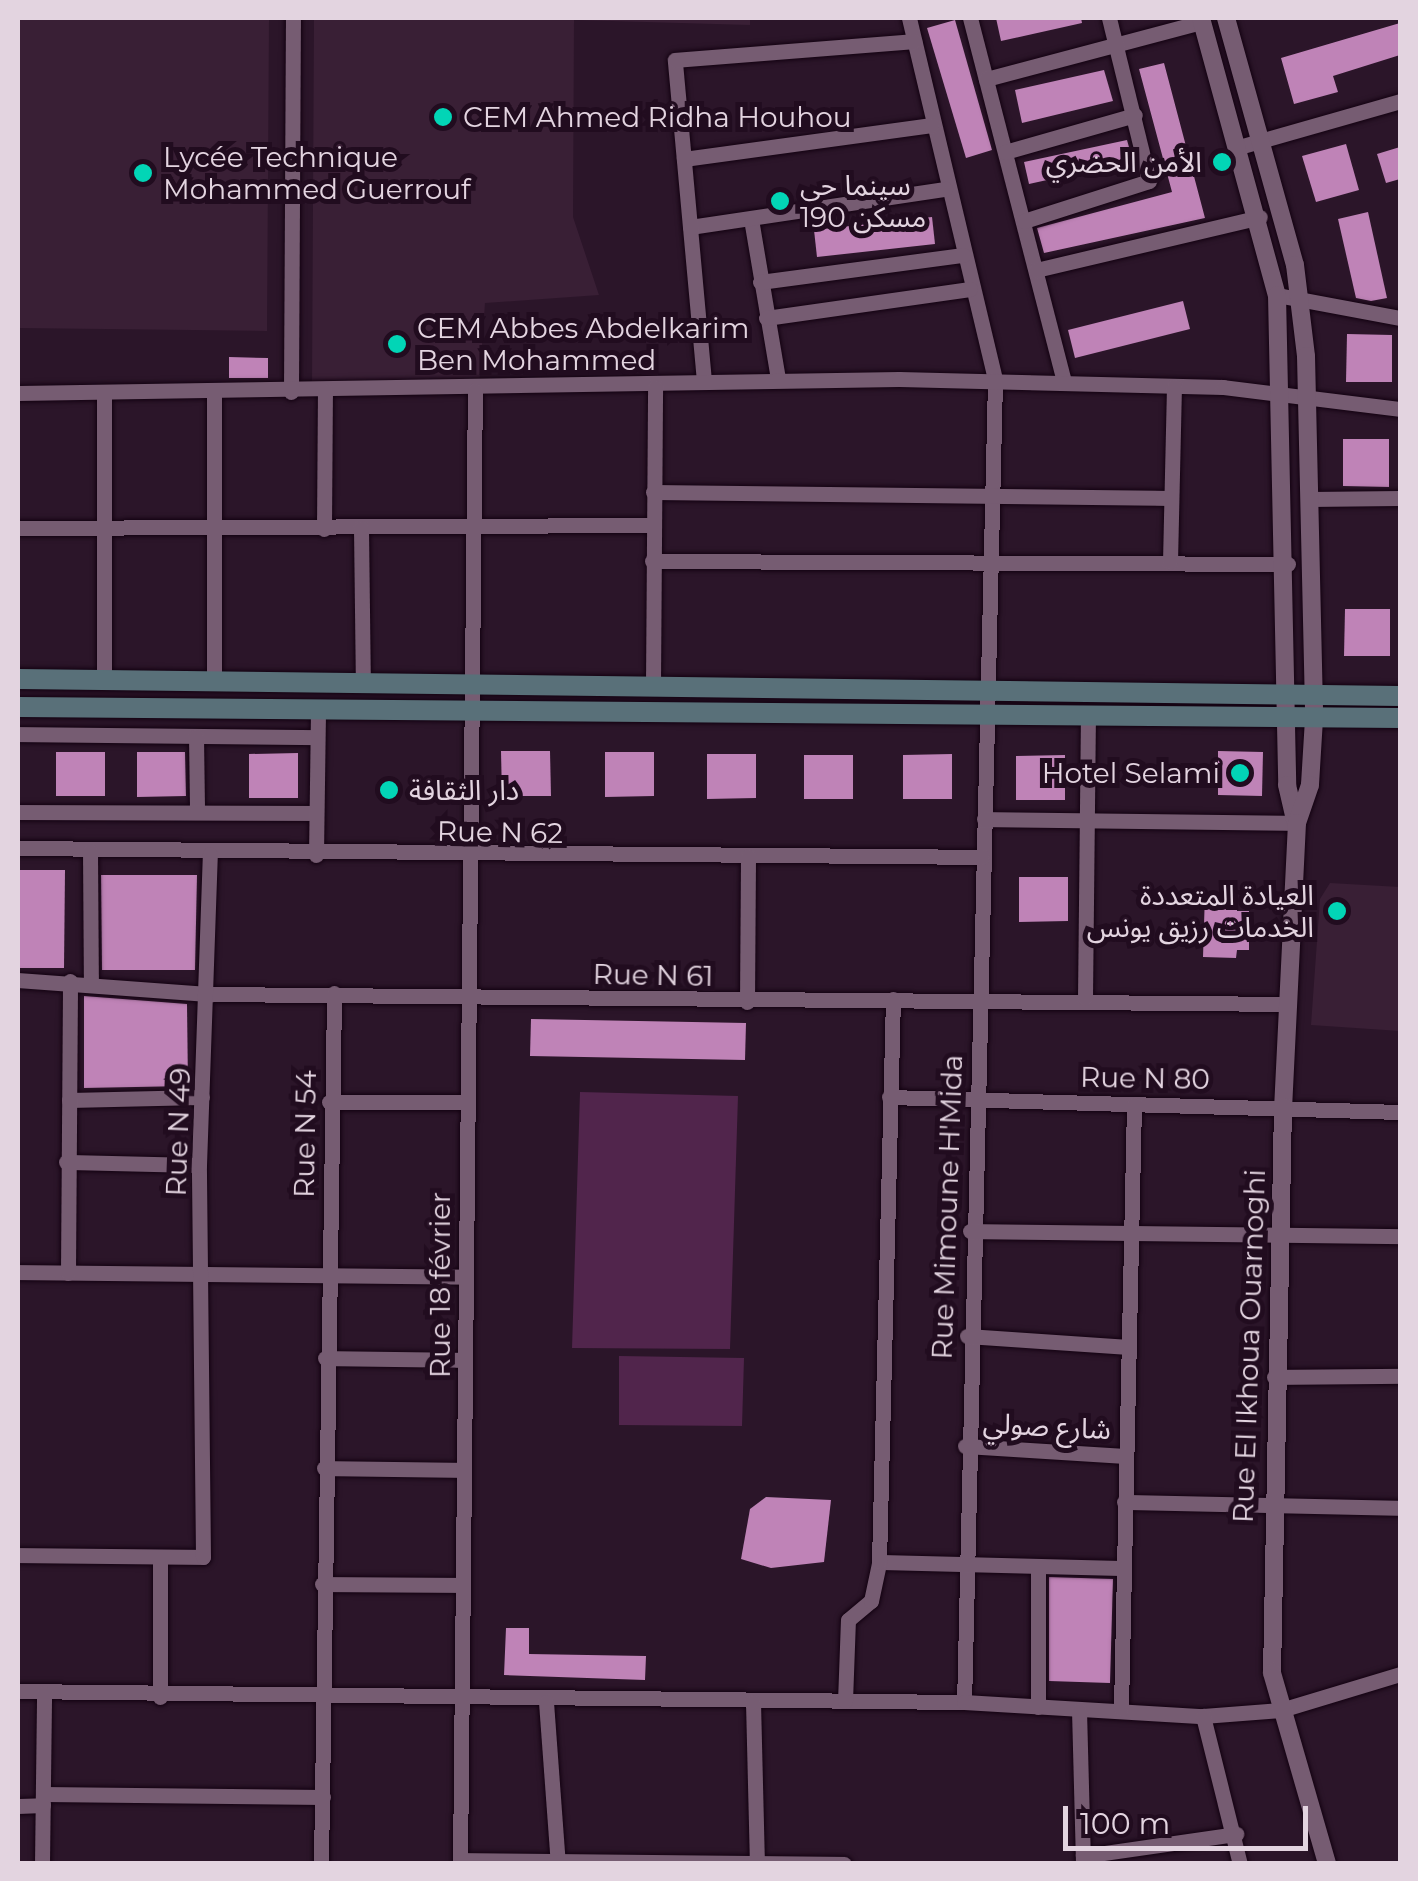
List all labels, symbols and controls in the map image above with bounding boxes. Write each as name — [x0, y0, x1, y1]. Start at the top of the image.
place label: CEM Ahmed Ridha Houhou — [463, 100, 852, 134]
marker: CEM Ahmed Ridha Houhou — [432, 106, 454, 128]
place label: Lycée Technique Mohammed Guerrouf — [163, 140, 471, 206]
place label: الأمن الحضري — [1046, 145, 1202, 179]
marker: الأمن الحضري — [1211, 151, 1233, 173]
marker: Lycée Technique Mohammed Guerrouf — [132, 162, 154, 184]
place label: سينما حي 190 مسكن — [800, 168, 926, 234]
marker: سينما حي 190 مسكن — [769, 190, 791, 212]
place label: CEM Abbes Abdelkarim Ben Mohammed — [417, 311, 749, 377]
marker: CEM Abbes Abdelkarim Ben Mohammed — [386, 333, 408, 355]
place label: Hotel Selami — [1042, 756, 1220, 790]
marker: Hotel Selami — [1229, 762, 1251, 784]
place label: دار الثقافة — [409, 773, 519, 807]
marker: دار الثقافة — [378, 779, 400, 801]
street label: Rue N 62 — [437, 814, 563, 850]
place label: العيادة المتعددة الخدمات رزيق يونس — [1087, 878, 1314, 944]
marker: العيادة المتعددة الخدمات رزيق يونس — [1324, 898, 1350, 924]
street label: Rue N 61 — [592, 957, 714, 993]
street label: Rue Mimoune H'Mida — [925, 1054, 969, 1360]
street label: Rue N 80 — [1080, 1060, 1210, 1096]
street label: Rue N 49 — [159, 1067, 197, 1197]
street label: Rue N 54 — [287, 1070, 323, 1198]
street label: Rue EI Ikhoua Ouarnoghi — [1226, 1168, 1272, 1524]
street label: Rue 18 février — [423, 1192, 457, 1378]
street label: شارع صولي — [982, 1406, 1112, 1446]
scale bar — [1068, 1786, 1313, 1848]
text: 100 m — [1080, 1805, 1170, 1842]

